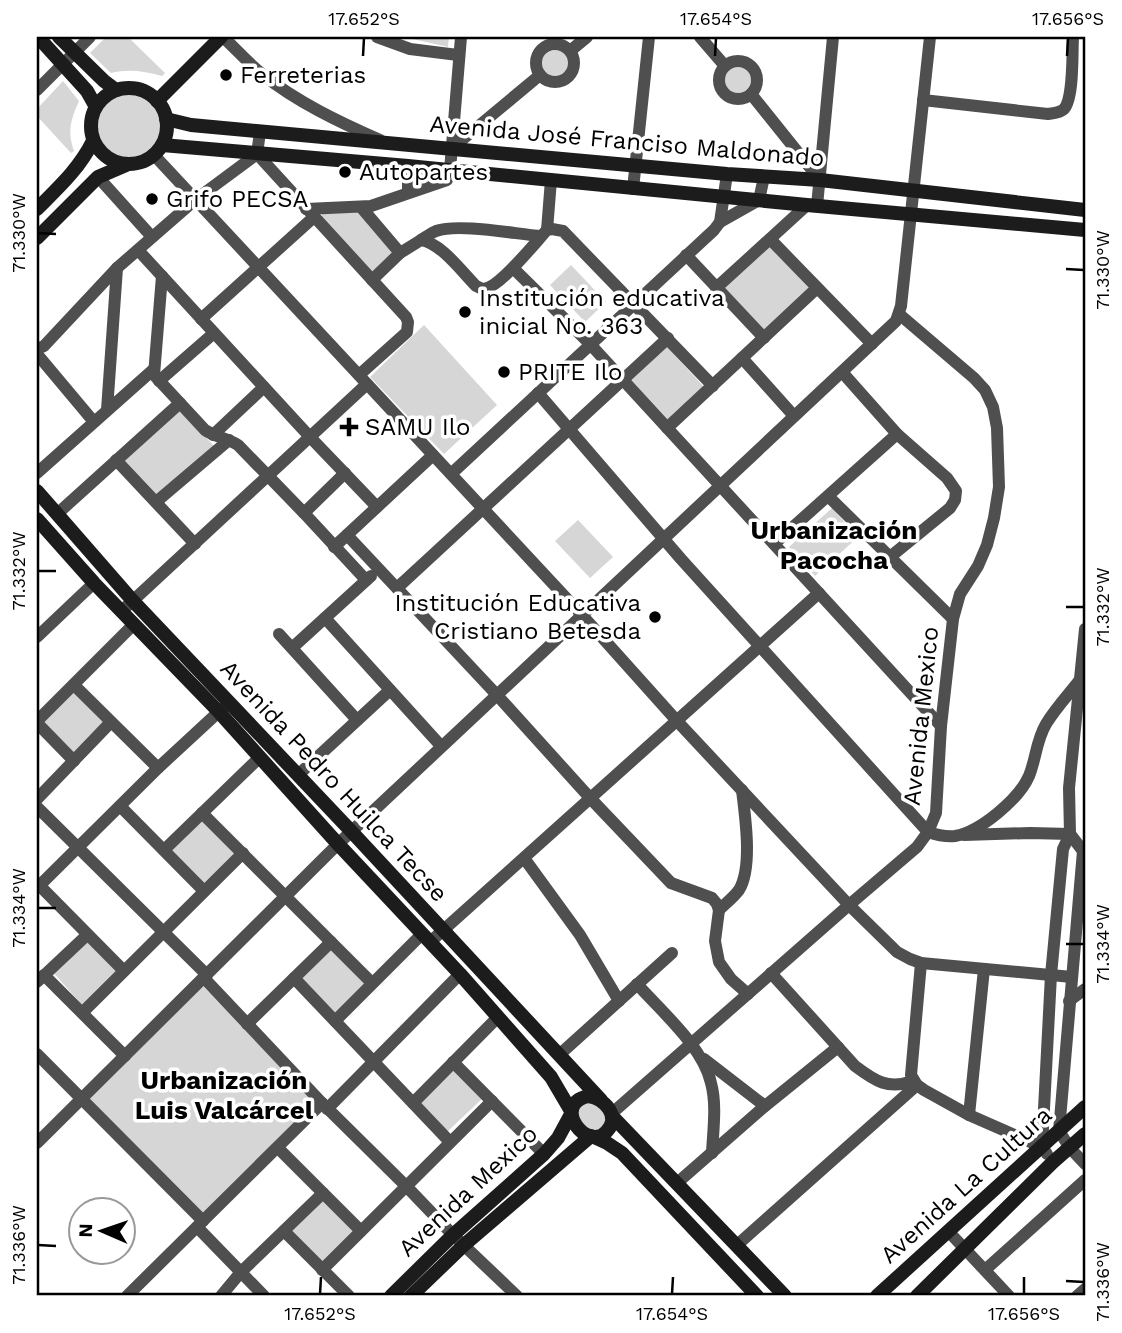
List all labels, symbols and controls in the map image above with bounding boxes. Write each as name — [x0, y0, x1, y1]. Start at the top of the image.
text: 17.652°S — [328, 8, 400, 29]
text: 17.654°S — [680, 8, 752, 29]
text: 17.656°S — [1032, 8, 1104, 29]
place label: Ferreterias — [240, 61, 366, 89]
marker: Ferreterias — [218, 67, 234, 83]
street label: Avenida José Franciso Maldonado — [429, 110, 825, 172]
place label: Autopartes — [359, 158, 488, 186]
marker: Autopartes — [337, 164, 353, 180]
place label: Grifo PECSA — [166, 185, 308, 213]
marker: Grifo PECSA — [144, 191, 160, 207]
text: 71.330°W — [8, 193, 29, 273]
text: 71.330°W — [1092, 230, 1113, 310]
place label: Institución educativa inicial No. 363 — [479, 284, 725, 340]
marker: Institución educativa inicial No. 363 — [457, 304, 473, 320]
place label: PRITE Ilo — [518, 358, 622, 386]
marker: PRITE Ilo — [496, 364, 512, 380]
place label: SAMU Ilo — [365, 413, 470, 441]
marker: SAMU Ilo — [339, 417, 359, 437]
district label: Urbanización Pacocha — [751, 515, 917, 575]
text: 71.332°W — [8, 532, 29, 610]
text: 71.332°W — [1092, 568, 1113, 646]
place label: Institución Educativa Cristiano Betesda — [394, 589, 641, 645]
marker: Institución Educativa Cristiano Betesda — [647, 609, 663, 625]
street label: Avenida Mexico — [898, 625, 944, 807]
street label: Avenida Pedro Huilca Tecse — [215, 655, 453, 907]
text: 71.334°W — [8, 868, 29, 948]
text: 71.334°W — [1092, 904, 1113, 984]
district label: Urbanización Luis Valcárcel — [135, 1065, 314, 1125]
street label: Avenida La Cultura — [875, 1101, 1057, 1269]
street label: Avenida Mexico — [393, 1120, 543, 1262]
north arrow — [66, 1196, 136, 1266]
text: 71.336°W — [8, 1205, 29, 1285]
text: N — [74, 1223, 97, 1238]
text: 71.336°W — [1092, 1242, 1113, 1322]
text: 17.652°S — [284, 1303, 356, 1324]
text: 17.654°S — [636, 1303, 708, 1324]
text: 17.656°S — [988, 1303, 1060, 1324]

